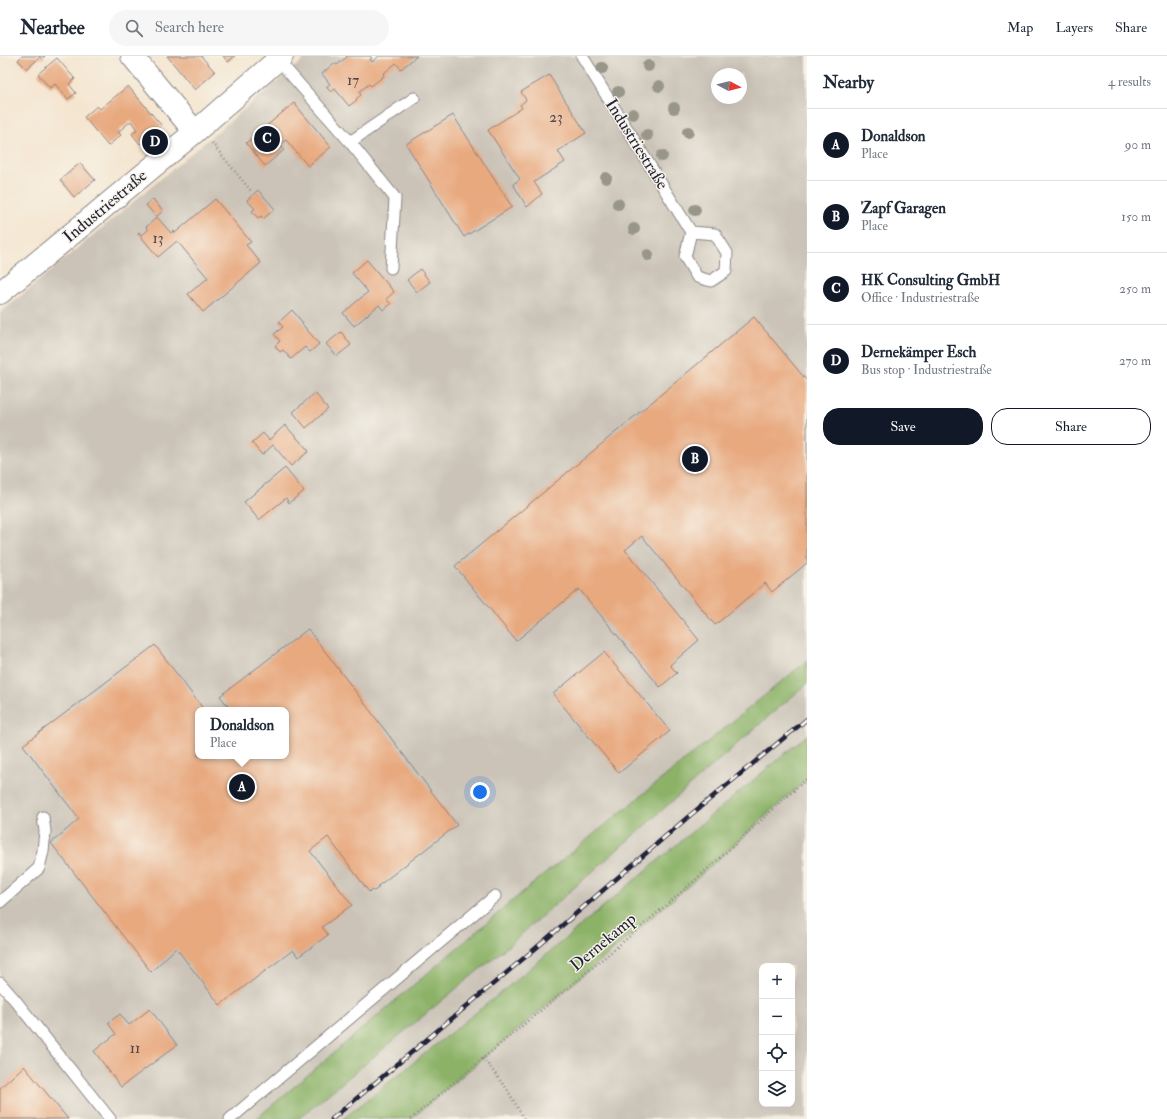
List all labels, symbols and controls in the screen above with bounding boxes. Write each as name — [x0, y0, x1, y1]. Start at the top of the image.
search box — [109, 10, 389, 46]
text: Nearbee — [20, 16, 85, 40]
icon: search — [123, 17, 145, 39]
text: Search here — [155, 18, 224, 37]
text: Map — [1007, 19, 1033, 36]
text: Layers — [1055, 19, 1093, 36]
text: Share — [1115, 19, 1147, 36]
north arrow — [711, 68, 747, 104]
house number: 17 — [347, 71, 359, 90]
text: Nearby — [823, 72, 874, 93]
text: 4 results — [1108, 74, 1151, 90]
street label: Industriestraße — [601, 95, 673, 193]
house number: 23 — [549, 108, 563, 127]
pin: C — [254, 124, 280, 154]
pin: D — [142, 127, 168, 157]
text: Donaldson — [861, 127, 926, 146]
text: A — [832, 137, 840, 153]
text: 90 m — [1125, 137, 1151, 153]
text: Place — [861, 146, 888, 162]
street label: Industriestraße — [59, 165, 151, 247]
text: Zapf Garagen — [861, 199, 946, 218]
text: B — [832, 209, 840, 225]
text: 150 m — [1121, 209, 1151, 225]
text: Place — [861, 218, 888, 234]
house number: 13 — [152, 229, 164, 248]
text: HK Consulting GmbH — [861, 271, 1000, 290]
text: C — [831, 281, 841, 297]
text: 250 m — [1119, 281, 1151, 297]
text: Office · Industriestraße — [861, 290, 979, 306]
text: Dernekämper Esch — [861, 343, 976, 362]
text: D — [831, 353, 841, 369]
text: 270 m — [1119, 353, 1151, 369]
text: Bus stop · Industriestraße — [861, 362, 992, 378]
button: Save — [823, 408, 983, 445]
button: Share — [991, 408, 1151, 445]
pin: B — [682, 444, 708, 474]
popup — [195, 707, 289, 759]
text: Donaldson — [210, 716, 274, 735]
text: Place — [210, 735, 237, 751]
pin: A — [229, 772, 255, 802]
your location — [470, 782, 490, 802]
street label: Dernekamp — [566, 908, 641, 976]
map controls — [759, 963, 795, 1107]
button: + — [759, 963, 795, 999]
button: − — [759, 999, 795, 1035]
button: locate — [759, 1035, 795, 1071]
house number: 11 — [130, 1039, 140, 1058]
button: layers — [759, 1071, 795, 1107]

